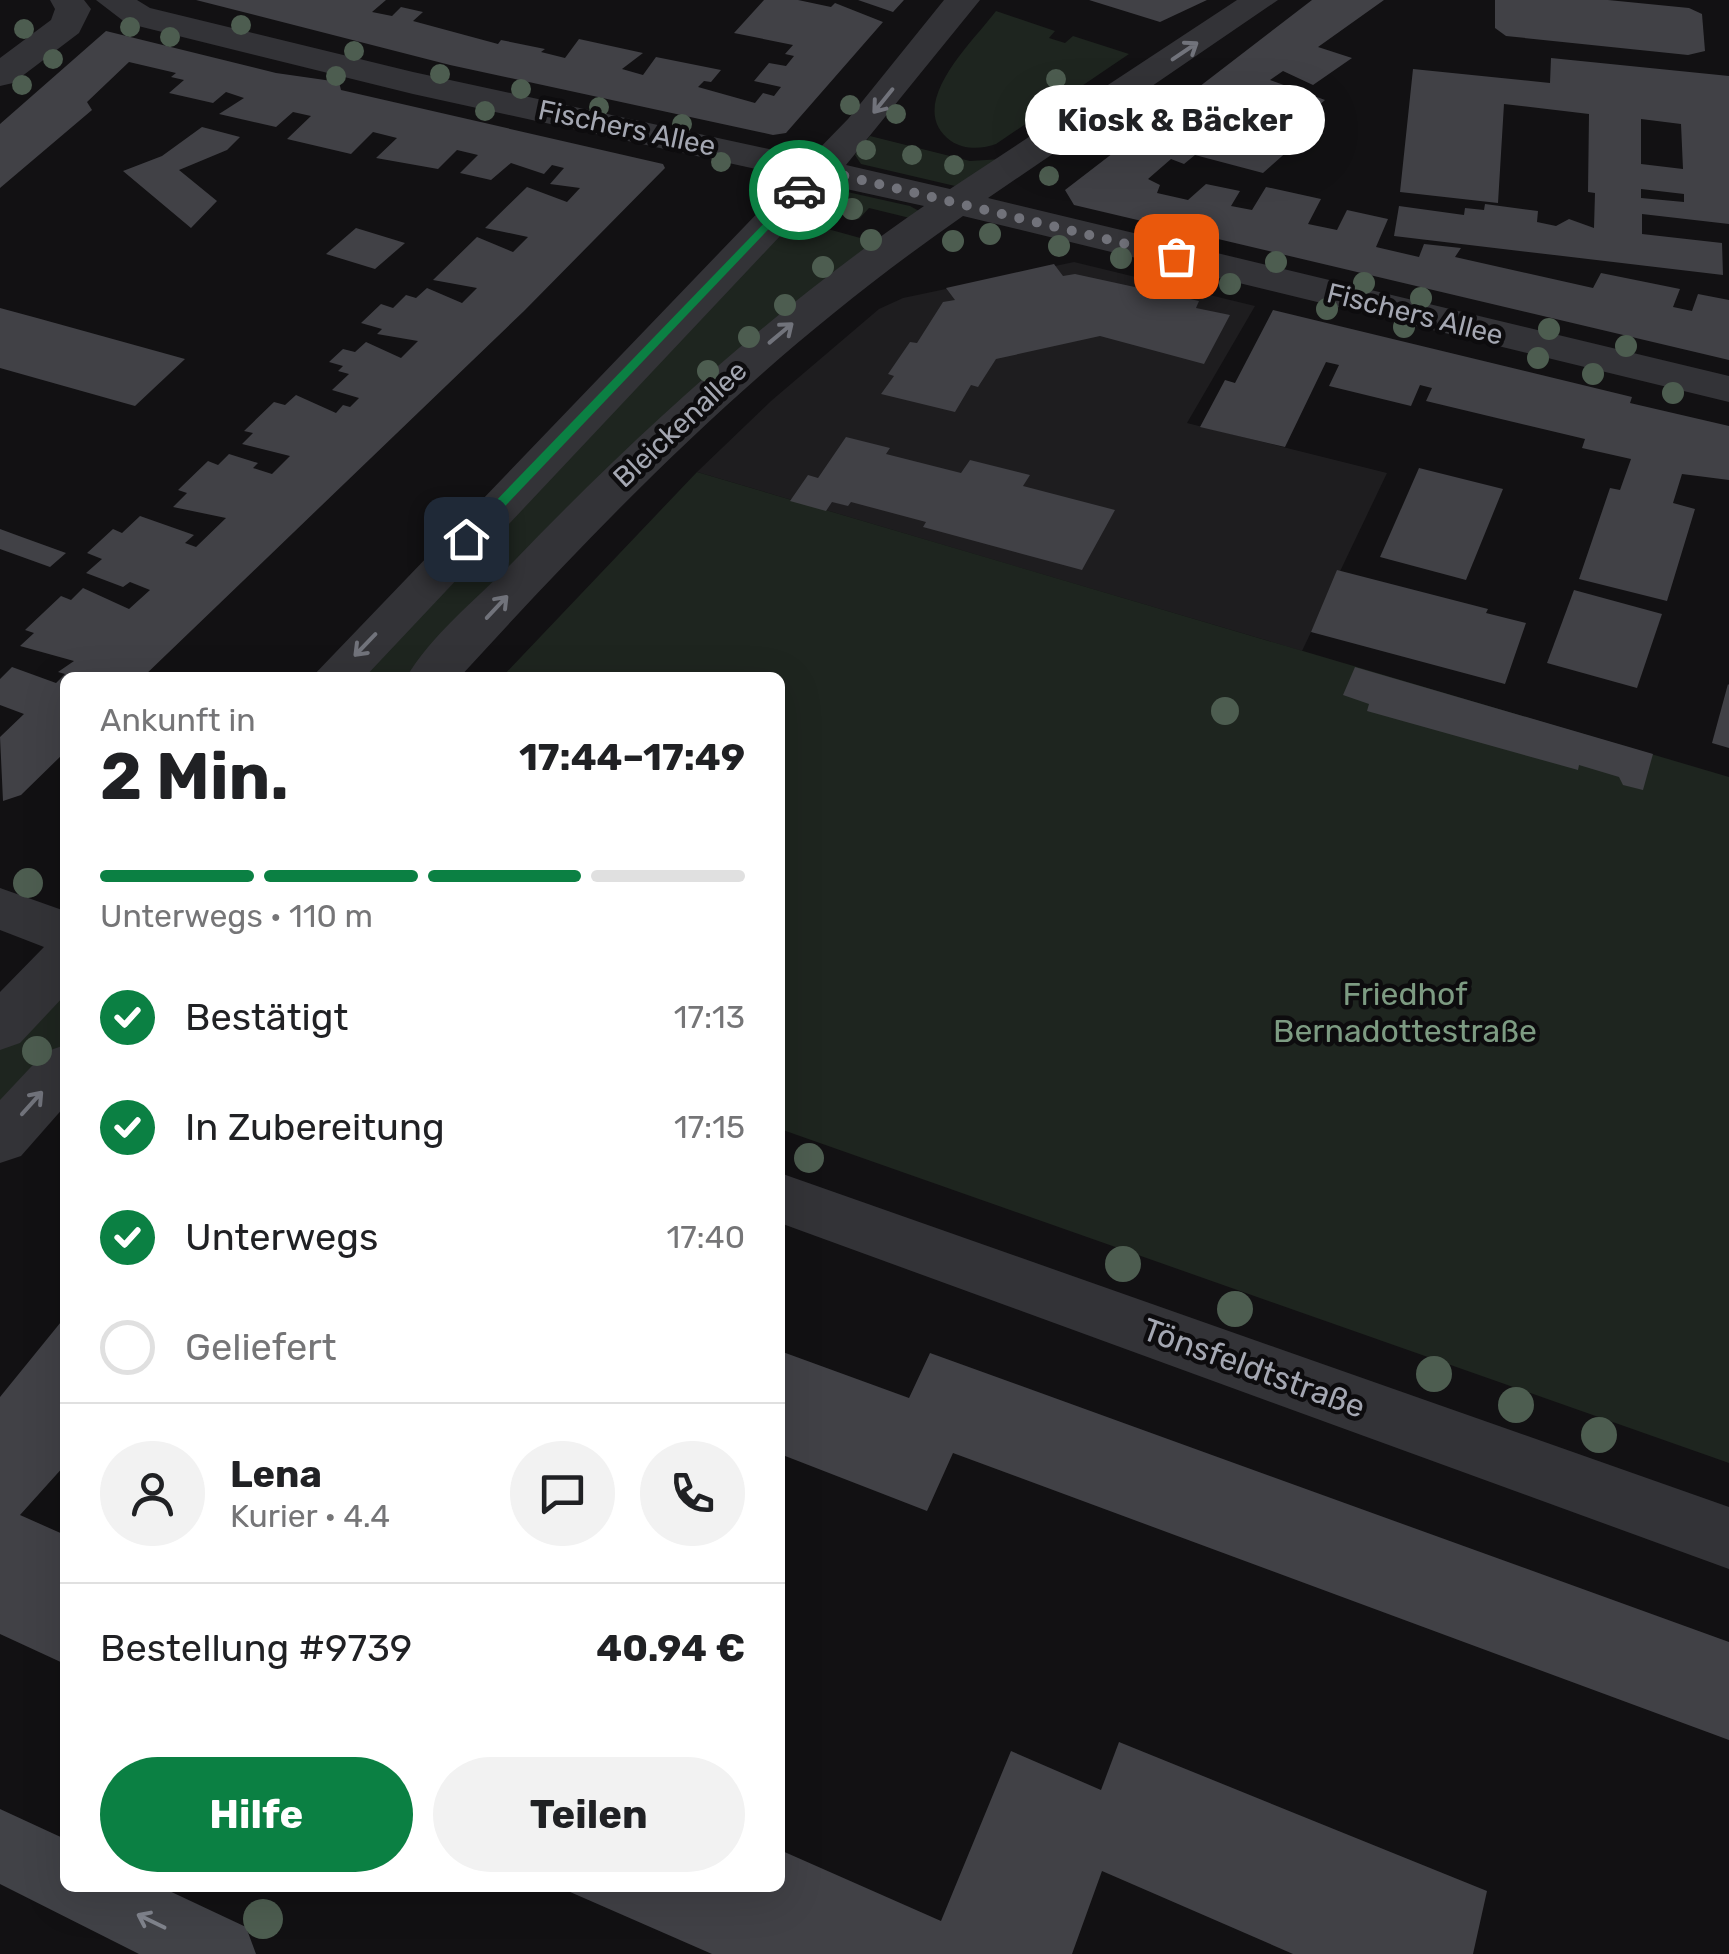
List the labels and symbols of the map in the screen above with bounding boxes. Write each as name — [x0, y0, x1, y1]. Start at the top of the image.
one-way arrow — [1171, 41, 1199, 62]
callout: Kiosk & Bäcker — [1026, 86, 1326, 156]
one-way arrow — [872, 88, 894, 114]
street label: Fischers Allee — [535, 93, 719, 163]
courier — [749, 140, 849, 240]
pin — [1134, 214, 1219, 299]
street label: Fischers Allee — [1323, 276, 1507, 352]
one-way arrow — [767, 322, 793, 344]
street label: Bleickenallee — [606, 354, 754, 494]
pin — [424, 497, 509, 582]
one-way arrow — [485, 595, 509, 619]
one-way arrow — [353, 633, 377, 657]
park label: Friedhof Bernadottestraße — [1273, 975, 1537, 1050]
one-way arrow — [21, 1091, 44, 1116]
street label: Tönsfeldtstraße — [1138, 1310, 1370, 1426]
one-way arrow — [137, 1910, 167, 1929]

